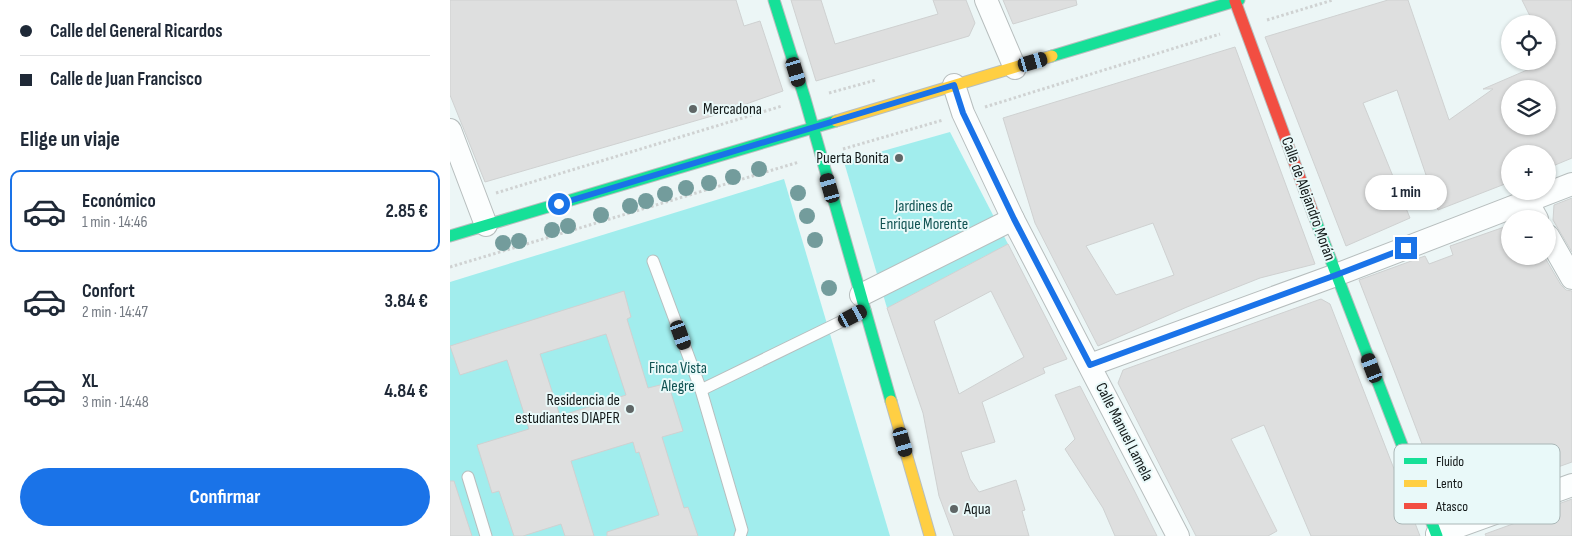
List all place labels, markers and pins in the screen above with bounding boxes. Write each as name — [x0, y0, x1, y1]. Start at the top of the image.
place label: Mercadona — [703, 100, 762, 119]
marker: Mercadona — [687, 103, 699, 115]
place label: Puerta Bonita — [816, 149, 889, 168]
marker: Puerta Bonita — [893, 152, 905, 164]
place label: Residencia de estudiantes DIAPER — [515, 391, 620, 428]
marker: Residencia de estudiantes DIAPER — [624, 403, 636, 415]
place label: Aqua — [963, 500, 991, 519]
marker: Aqua — [948, 503, 960, 515]

